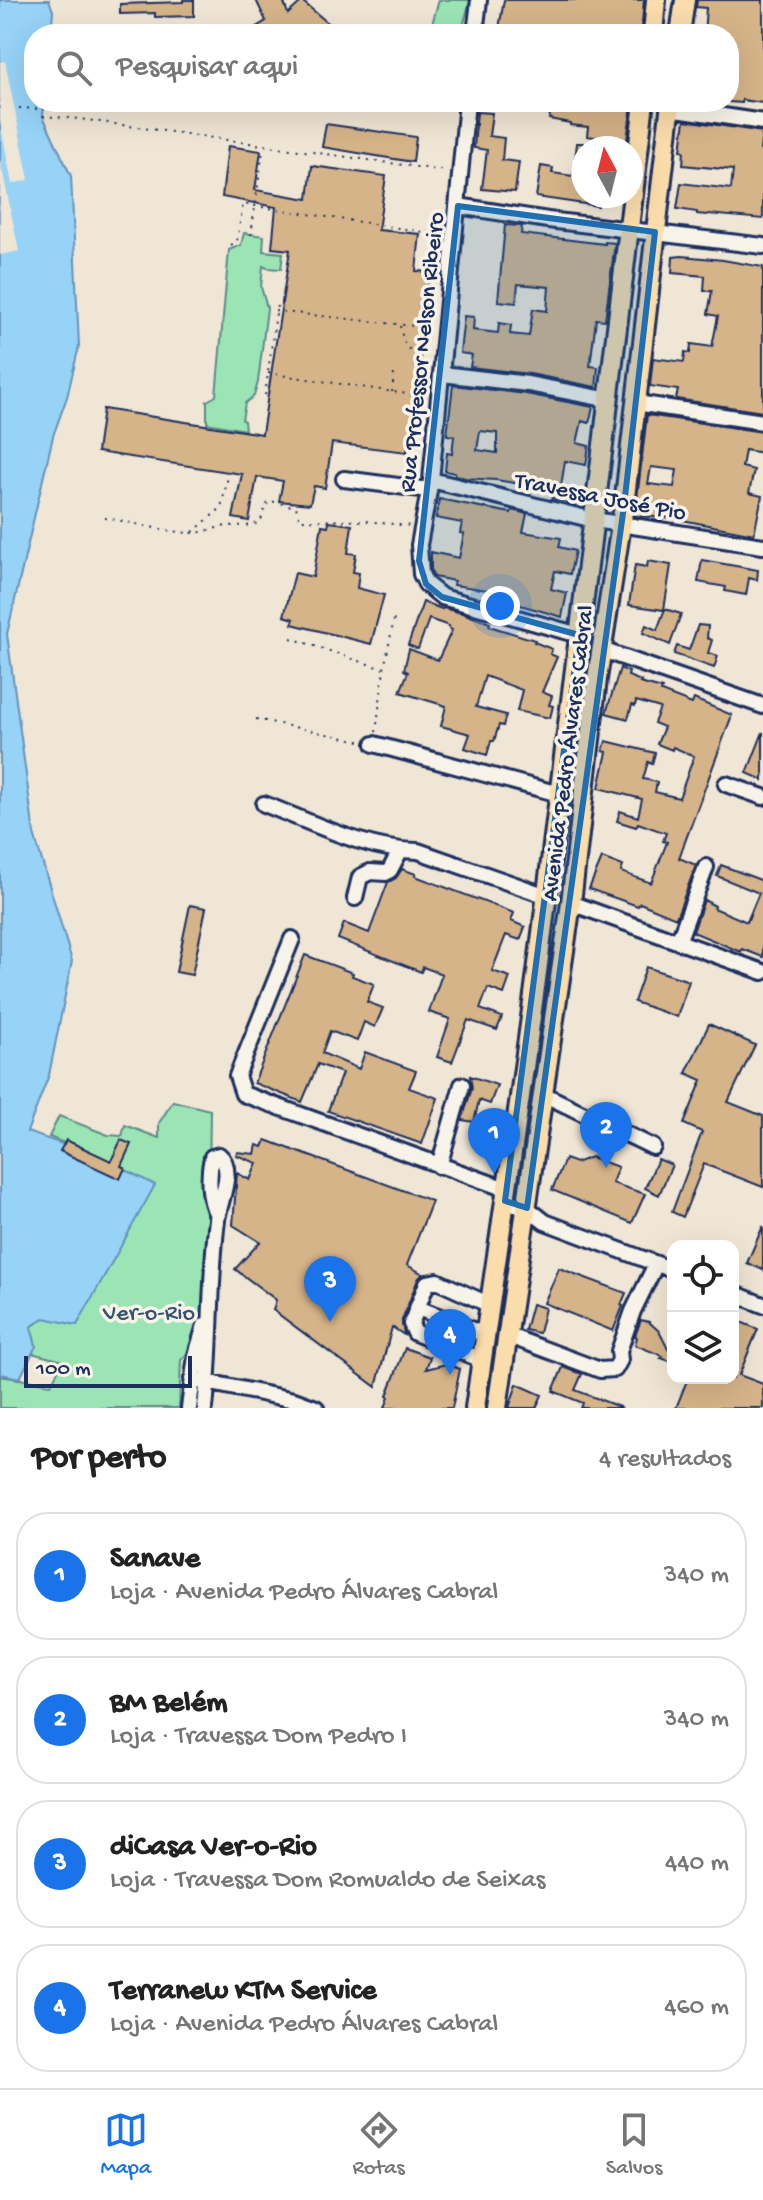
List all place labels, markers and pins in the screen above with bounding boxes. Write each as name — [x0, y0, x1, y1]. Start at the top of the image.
pin: 2 — [580, 1102, 632, 1168]
pin: 1 — [468, 1108, 520, 1174]
pin: 3 — [304, 1256, 356, 1322]
pin: 4 — [424, 1309, 476, 1375]

